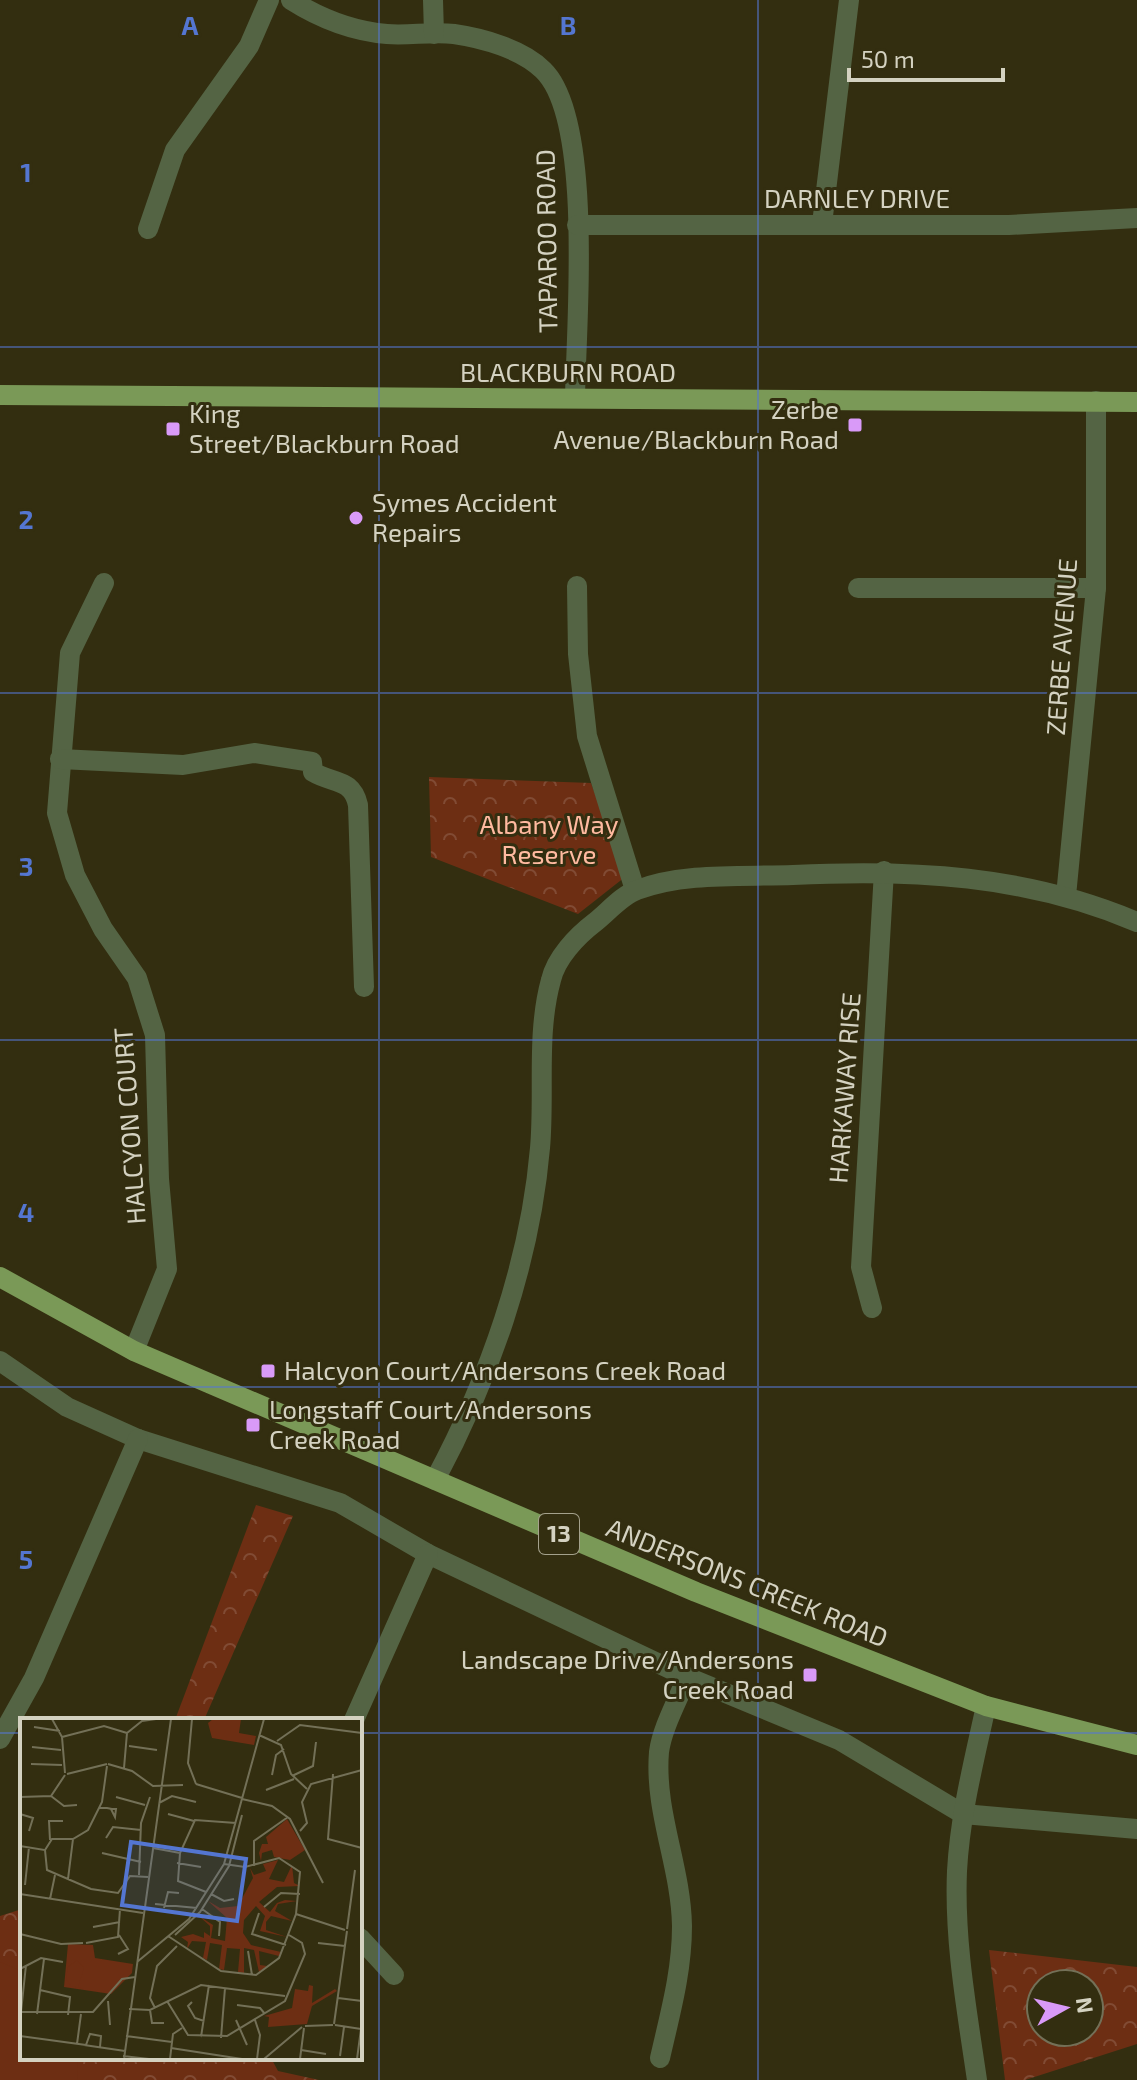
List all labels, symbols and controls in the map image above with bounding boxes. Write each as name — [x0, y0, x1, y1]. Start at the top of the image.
text: A — [182, 9, 199, 40]
text: B — [560, 9, 576, 40]
scale bar — [849, 32, 1003, 82]
text: 50 m — [861, 44, 915, 73]
street label: TAPAROO ROAD — [528, 149, 563, 333]
text: 1 — [20, 156, 32, 187]
street label: DARNLEY DRIVE — [764, 182, 950, 213]
street label: BLACKBURN ROAD — [460, 356, 676, 387]
place label: Zerbe Avenue/Blackburn Road — [554, 393, 839, 454]
place label: King Street/Blackburn Road — [189, 397, 460, 458]
marker: Zerbe Avenue/Blackburn Road — [846, 416, 864, 434]
marker: King Street/Blackburn Road — [164, 420, 182, 438]
place label: Symes Accident Repairs — [372, 486, 557, 547]
text: 2 — [18, 503, 34, 534]
marker: Symes Accident Repairs — [347, 509, 365, 527]
street label: ZERBE AVENUE — [1039, 557, 1082, 736]
park label: Albany Way Reserve — [479, 808, 619, 869]
text: 3 — [19, 850, 33, 881]
street label: HARKAWAY RISE — [821, 991, 866, 1184]
street label: HALCYON COURT — [106, 1027, 151, 1226]
text: 4 — [18, 1196, 34, 1227]
place label: Halcyon Court/Andersons Creek Road — [284, 1354, 726, 1385]
marker: Halcyon Court/Andersons Creek Road — [259, 1362, 277, 1380]
place label: Longstaff Court/Andersons Creek Road — [269, 1393, 592, 1454]
marker: Longstaff Court/Andersons Creek Road — [244, 1416, 262, 1434]
street label: ANDERSONS CREEK ROAD — [602, 1511, 893, 1652]
road number: 13 — [539, 1514, 579, 1554]
text: 5 — [19, 1543, 33, 1574]
place label: Landscape Drive/Andersons Creek Road — [461, 1643, 794, 1704]
marker: Landscape Drive/Andersons Creek Road — [801, 1666, 819, 1684]
inset map — [20, 1718, 362, 2060]
north arrow — [1025, 1968, 1105, 2048]
text: N — [1072, 1995, 1100, 2015]

